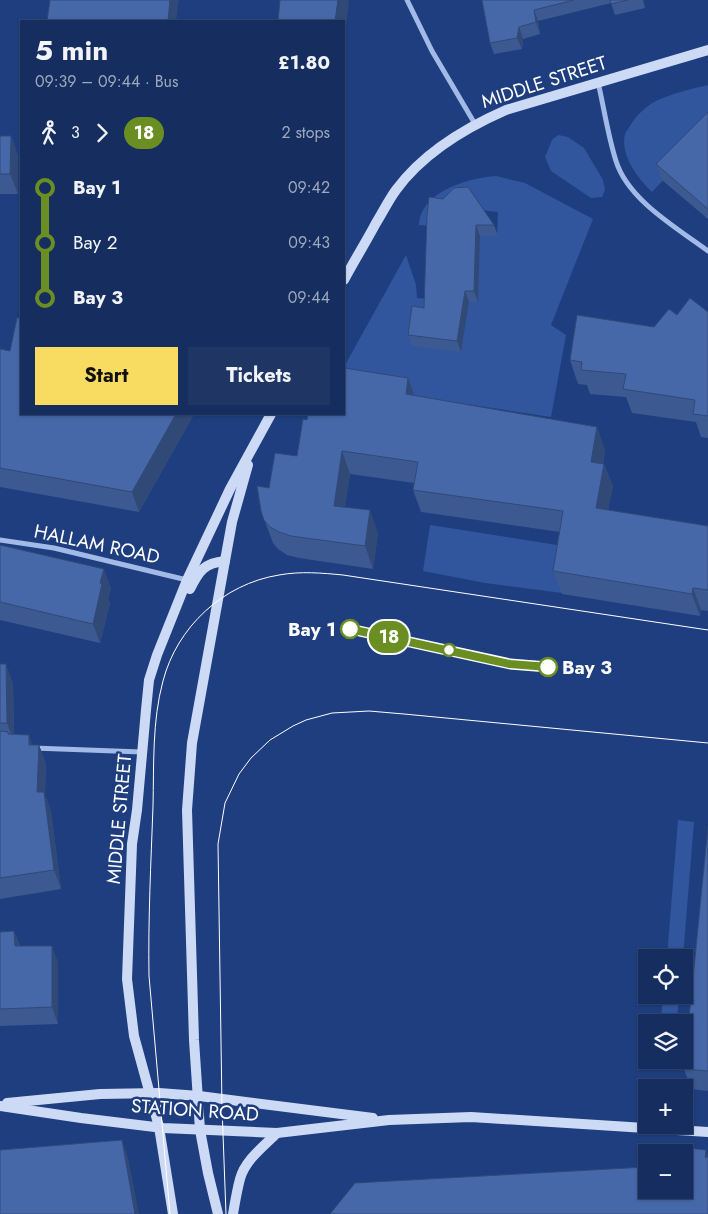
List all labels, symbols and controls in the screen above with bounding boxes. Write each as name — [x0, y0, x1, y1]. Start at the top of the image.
text: 5 min — [35, 30, 108, 71]
text: £1.80 — [278, 49, 330, 76]
street label: MIDDLE STREET — [478, 49, 610, 115]
text: 09:39 – 09:44 · Bus — [35, 70, 178, 93]
icon: walk — [35, 119, 63, 147]
icon: forward — [88, 119, 116, 147]
text: 18 — [134, 120, 154, 146]
text: 3 — [71, 121, 80, 144]
text: 2 stops — [282, 121, 330, 144]
text: Bay 1 — [73, 174, 121, 201]
text: 09:42 — [288, 176, 330, 199]
text: Bay 2 — [73, 229, 118, 256]
text: 09:43 — [288, 231, 330, 254]
text: Bay 3 — [73, 284, 123, 311]
text: 09:44 — [288, 286, 330, 309]
button: Start — [35, 347, 178, 405]
button: Tickets — [188, 347, 330, 405]
street label: HALLAM ROAD — [32, 517, 162, 571]
place label: Bay 1 — [288, 616, 336, 643]
marker: Bay 1 — [340, 619, 360, 639]
line badge: 18 — [366, 621, 412, 653]
text: 18 — [379, 624, 399, 650]
unlabelled marker — [442, 643, 456, 657]
place label: Bay 3 — [562, 654, 612, 681]
marker: Bay 3 — [538, 657, 558, 677]
street label: MIDDLE STREET — [100, 753, 138, 885]
map controls — [638, 949, 693, 1199]
button: locate — [638, 949, 693, 1004]
button: layers — [638, 1014, 693, 1069]
button: + — [638, 1079, 693, 1134]
street label: STATION ROAD — [130, 1092, 260, 1128]
button: − — [638, 1144, 693, 1199]

